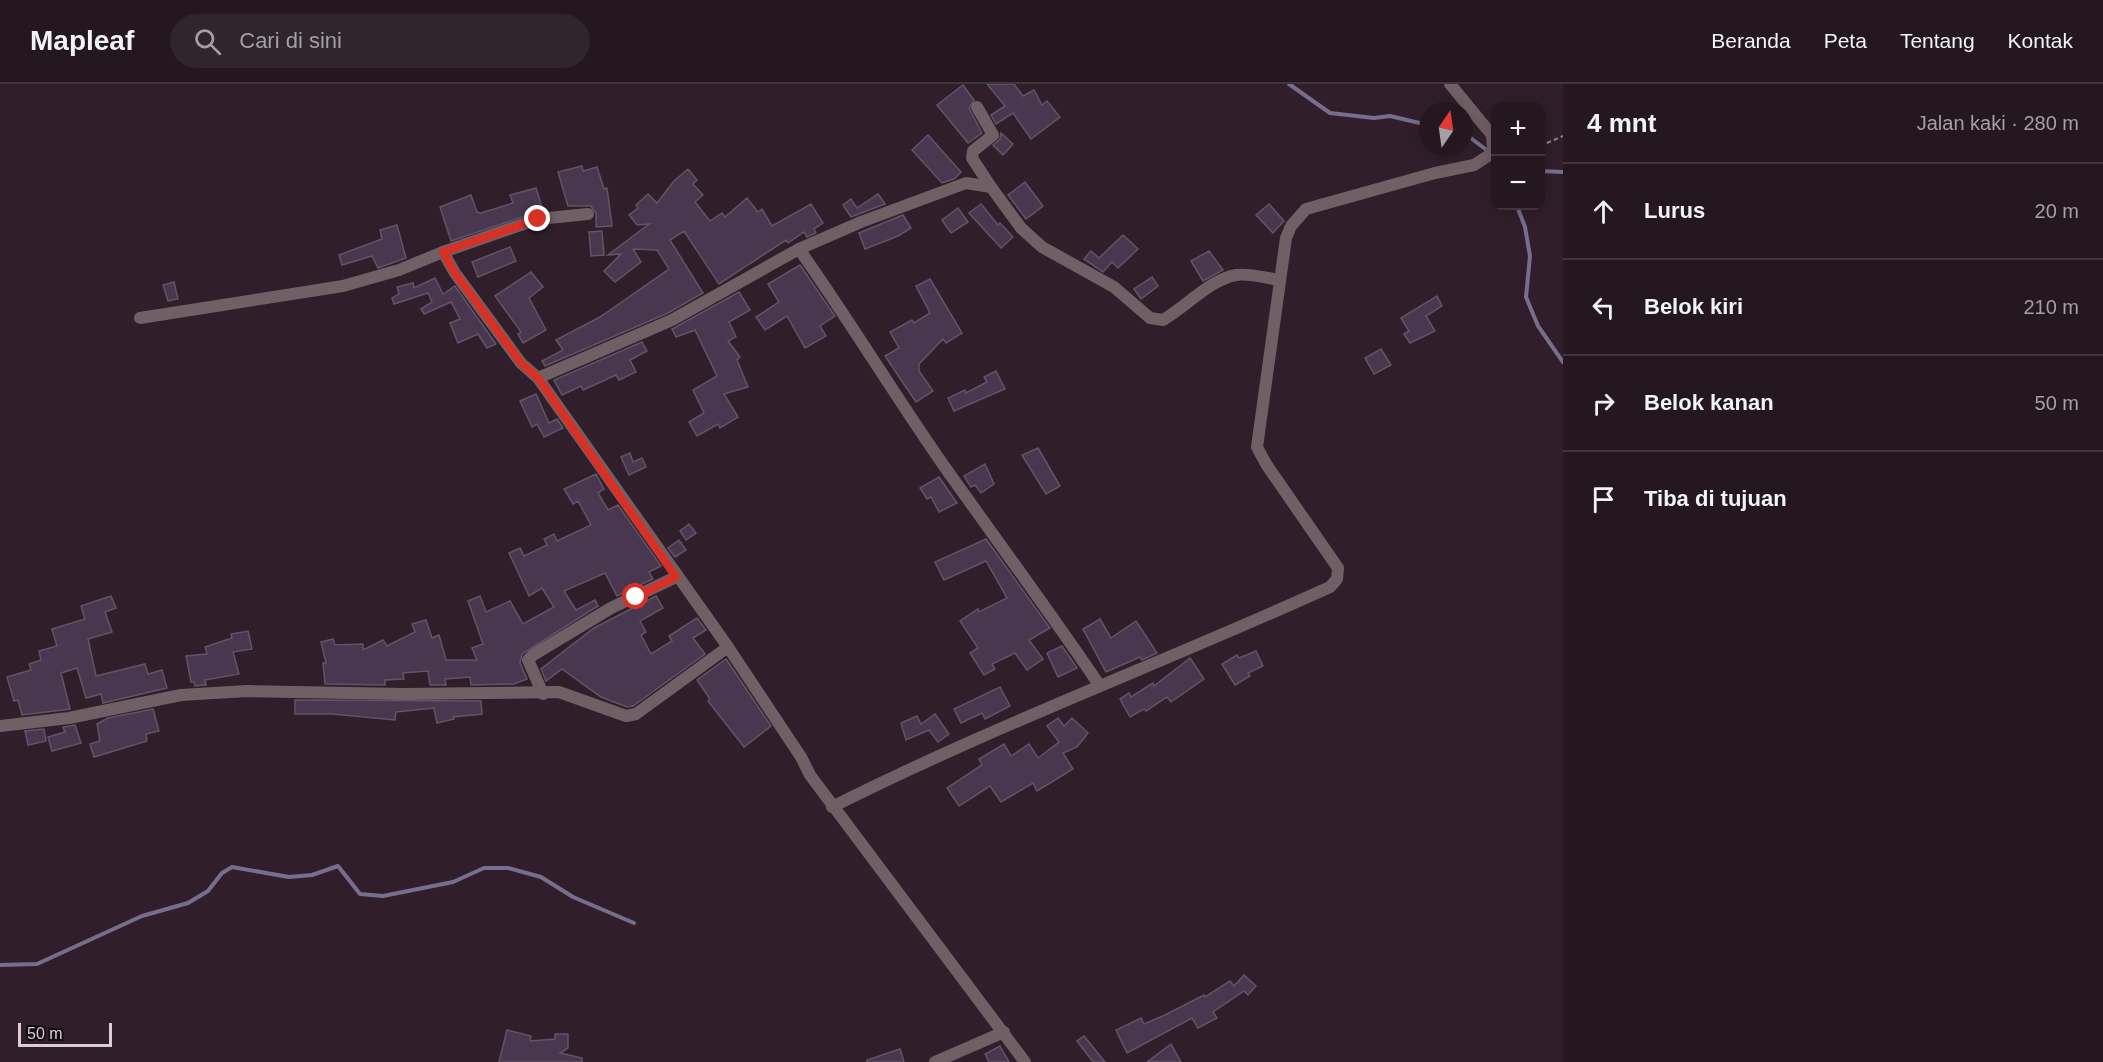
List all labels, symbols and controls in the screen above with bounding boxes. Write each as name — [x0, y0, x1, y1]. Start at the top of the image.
search box — [170, 14, 590, 68]
text: Mapleaf — [30, 25, 134, 56]
icon: search — [191, 25, 224, 58]
text: Cari di sini — [239, 28, 342, 53]
text: Beranda — [1711, 29, 1791, 52]
text: Peta — [1824, 29, 1867, 52]
text: Tentang — [1900, 29, 1975, 52]
text: Kontak — [2008, 29, 2073, 52]
north arrow — [1419, 102, 1473, 156]
map controls — [1491, 102, 1545, 210]
button: + — [1491, 102, 1545, 156]
text: 4 mnt — [1587, 108, 1656, 138]
text: Jalan kaki · 280 m — [1917, 112, 2079, 134]
button: − — [1491, 156, 1545, 210]
icon: ahead — [1587, 195, 1620, 228]
text: Lurus — [1644, 198, 1705, 223]
text: 20 m — [2035, 200, 2079, 222]
route end — [524, 205, 550, 231]
icon: left — [1587, 291, 1620, 324]
text: Belok kiri — [1644, 294, 1743, 319]
text: 210 m — [2023, 296, 2079, 318]
icon: right — [1587, 387, 1620, 420]
text: Belok kanan — [1644, 390, 1774, 415]
text: 50 m — [2035, 392, 2079, 414]
icon: arrive — [1587, 483, 1620, 516]
text: Tiba di tujuan — [1644, 486, 1787, 511]
route start — [622, 583, 648, 609]
scale bar — [18, 1020, 112, 1048]
text: 50 m — [27, 1025, 63, 1042]

